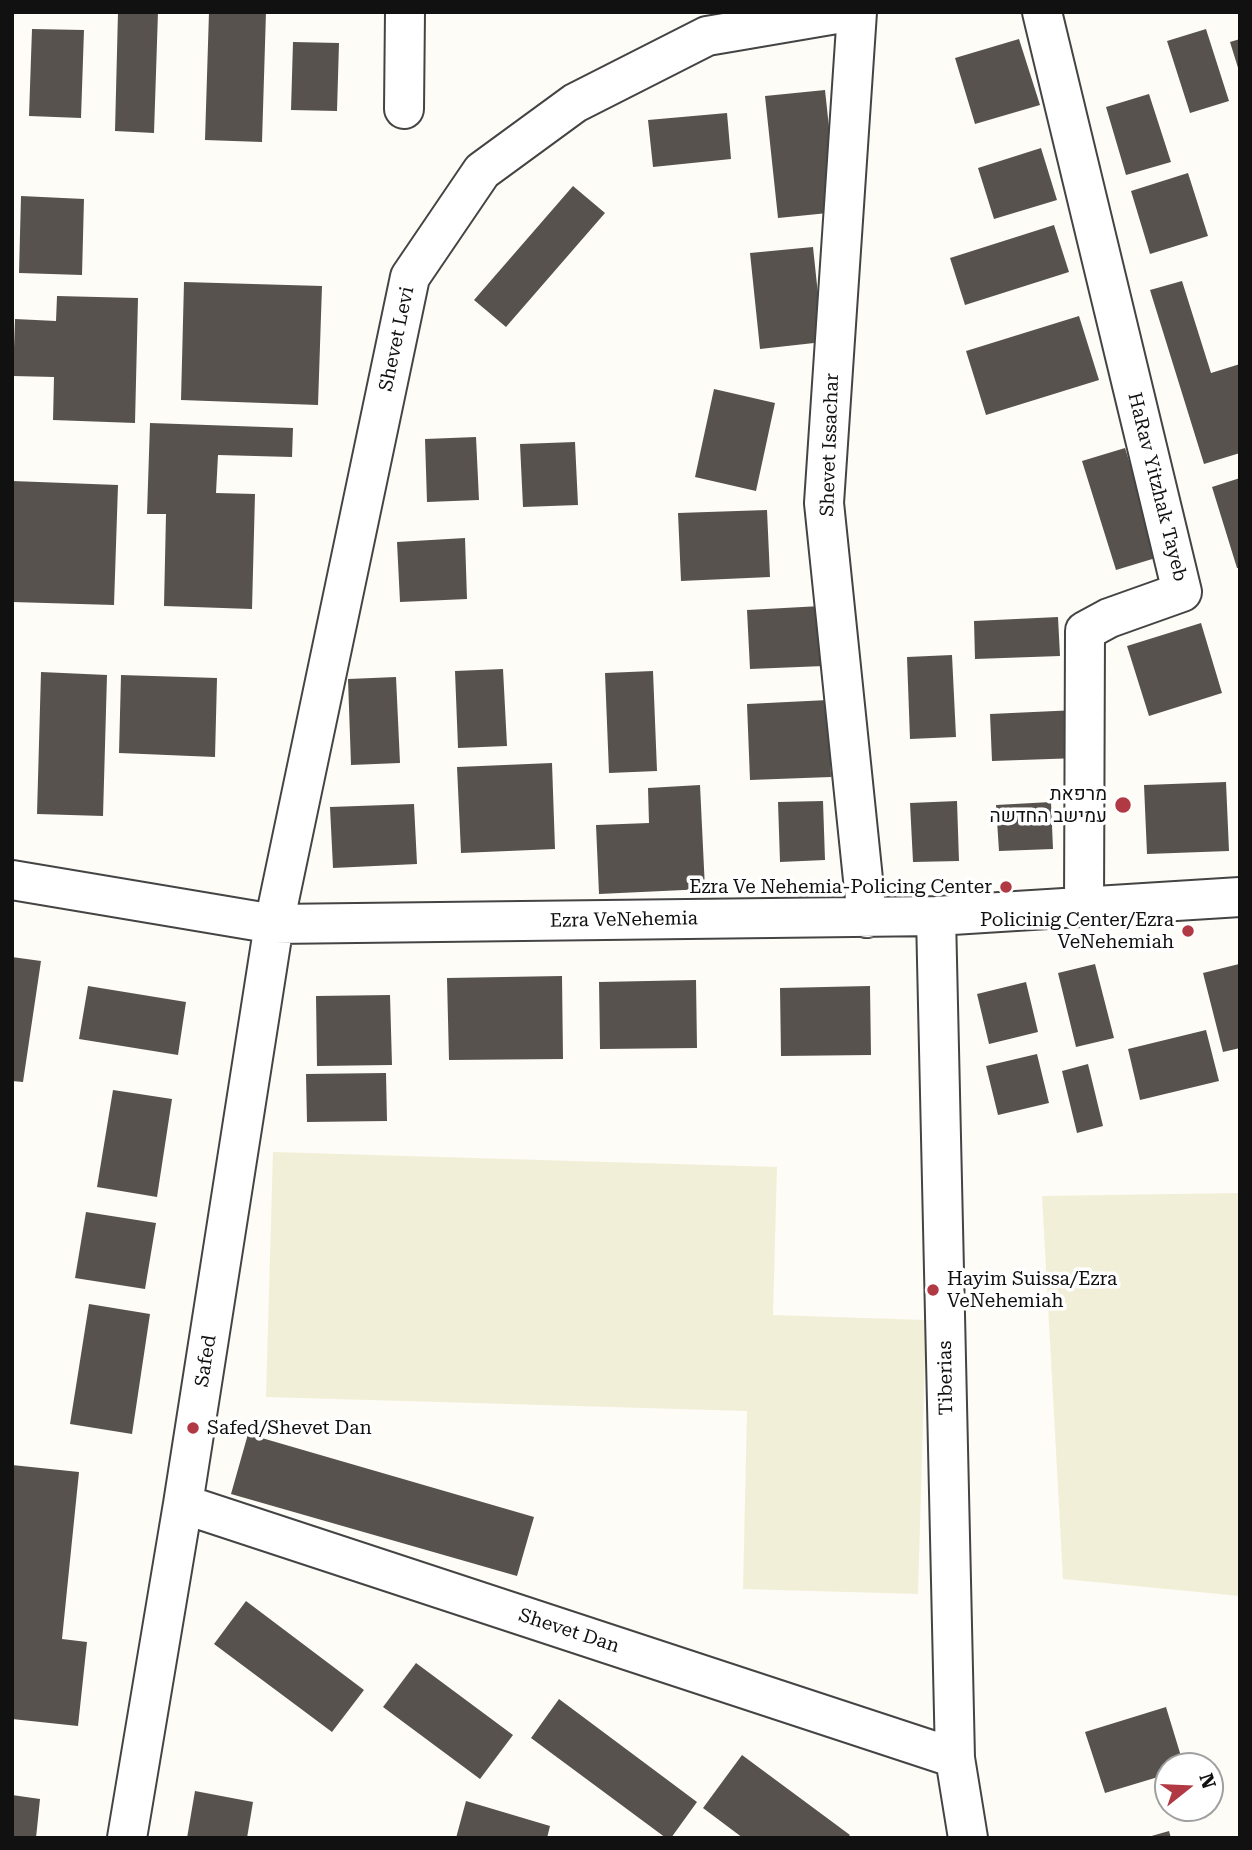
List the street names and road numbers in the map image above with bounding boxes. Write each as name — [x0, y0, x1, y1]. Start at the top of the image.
street label: Shevet Levi — [375, 285, 419, 393]
street label: Shevet Issachar — [816, 373, 844, 517]
street label: HaRav Yitzhak Tayeb — [1122, 390, 1192, 584]
street label: Ezra VeNehemia — [550, 907, 698, 933]
street label: Safed — [191, 1333, 221, 1389]
street label: Tiberias — [934, 1340, 958, 1416]
street label: Shevet Dan — [516, 1604, 622, 1658]

